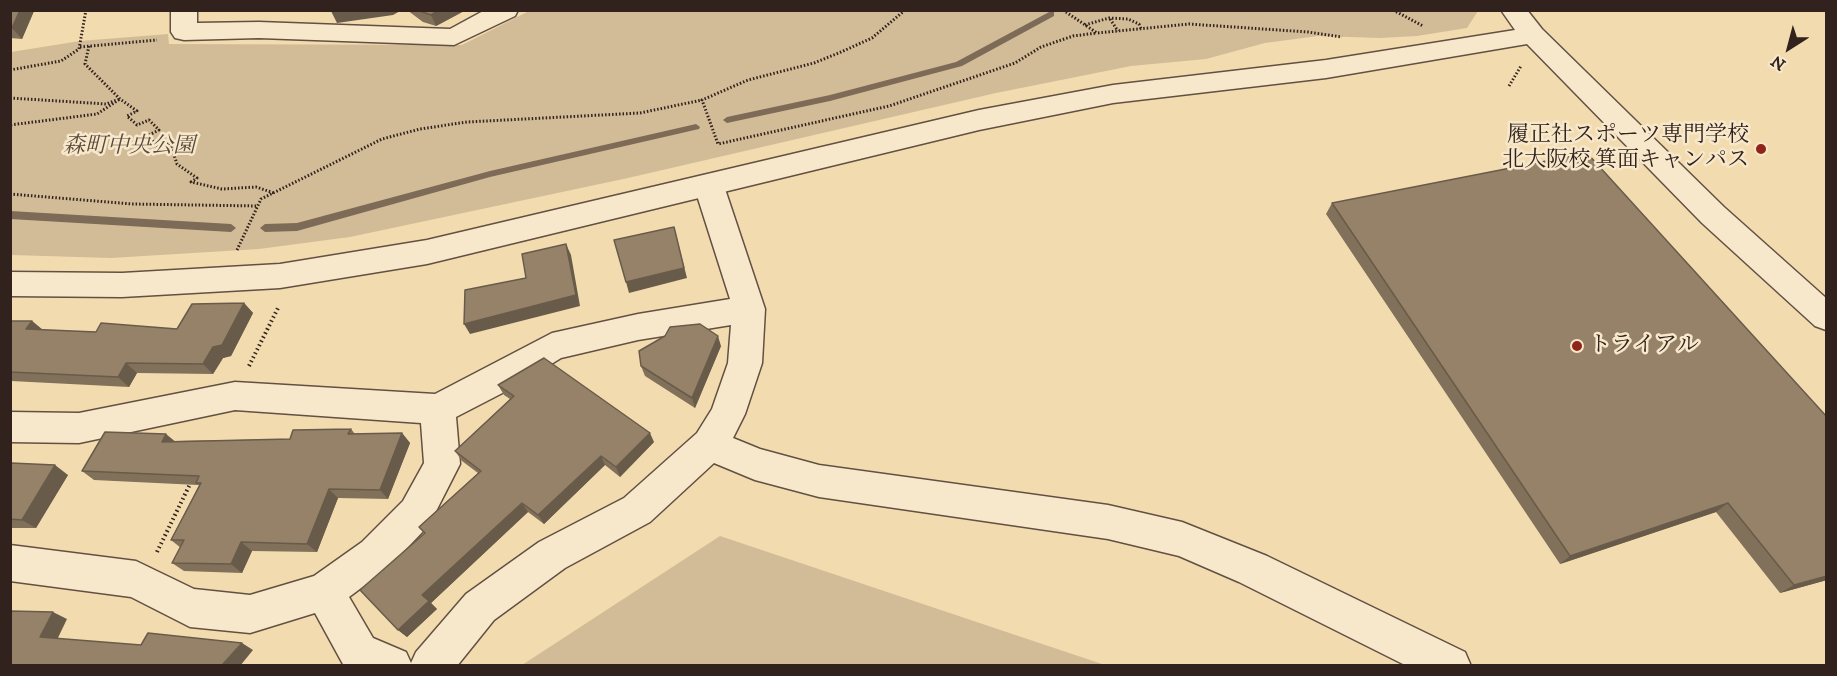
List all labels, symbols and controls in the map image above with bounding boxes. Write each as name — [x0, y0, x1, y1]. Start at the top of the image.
north arrow — [1759, 18, 1819, 78]
text: N — [1767, 51, 1790, 75]
place label: 履正社スポーツ専門学校 北大阪校 箕面キャンパス — [1502, 123, 1749, 174]
park label: 森町中央公園 — [63, 134, 195, 160]
marker: 履正社スポーツ専門学校 北大阪校 箕面キャンパス — [1754, 142, 1768, 156]
place label: トライアル — [1589, 333, 1699, 359]
marker: トライアル — [1570, 339, 1584, 353]

